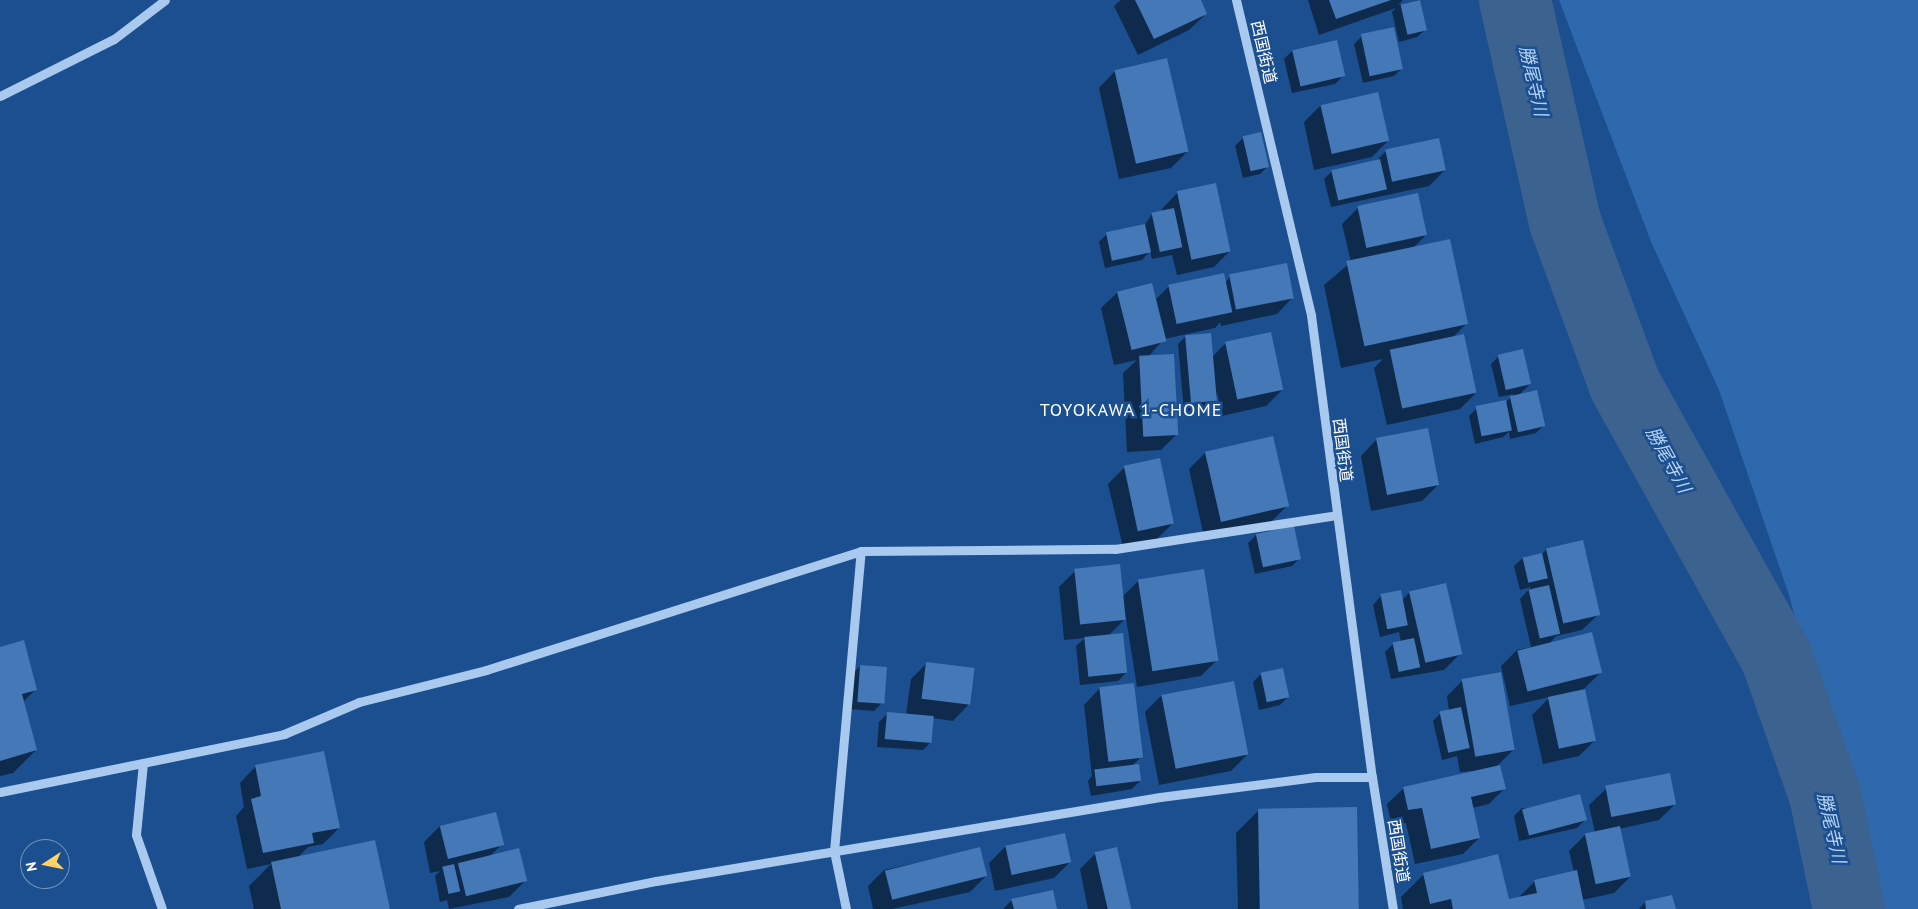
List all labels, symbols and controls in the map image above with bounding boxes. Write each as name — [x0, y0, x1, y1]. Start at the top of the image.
street label: 西国街道 — [1247, 19, 1281, 85]
water label: 勝尾寺川 — [1514, 43, 1552, 119]
district label: TOYOKAWA 1-CHOME — [1037, 399, 1225, 421]
street label: 西国街道 — [1330, 417, 1356, 483]
water label: 勝尾寺川 — [1641, 423, 1695, 497]
water label: 勝尾寺川 — [1812, 790, 1850, 866]
street label: 西国街道 — [1385, 818, 1413, 884]
north arrow — [20, 839, 70, 889]
text: N — [22, 860, 41, 873]

